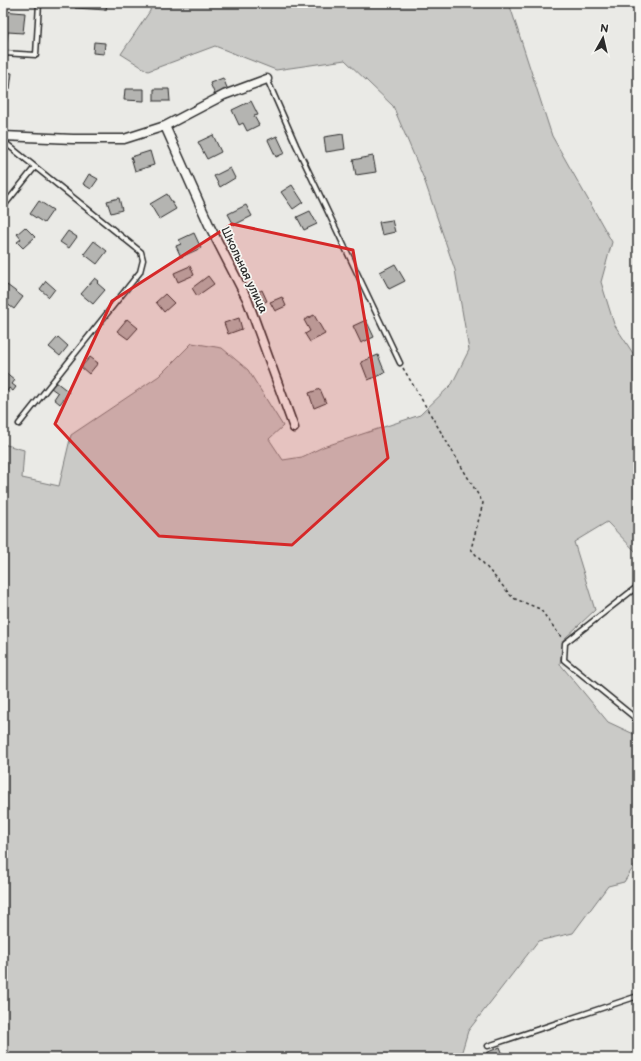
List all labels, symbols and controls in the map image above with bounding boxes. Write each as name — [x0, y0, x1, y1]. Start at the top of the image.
north arrow — [583, 18, 623, 58]
text: N — [599, 22, 609, 36]
street label: Школьная улица — [217, 224, 271, 316]

